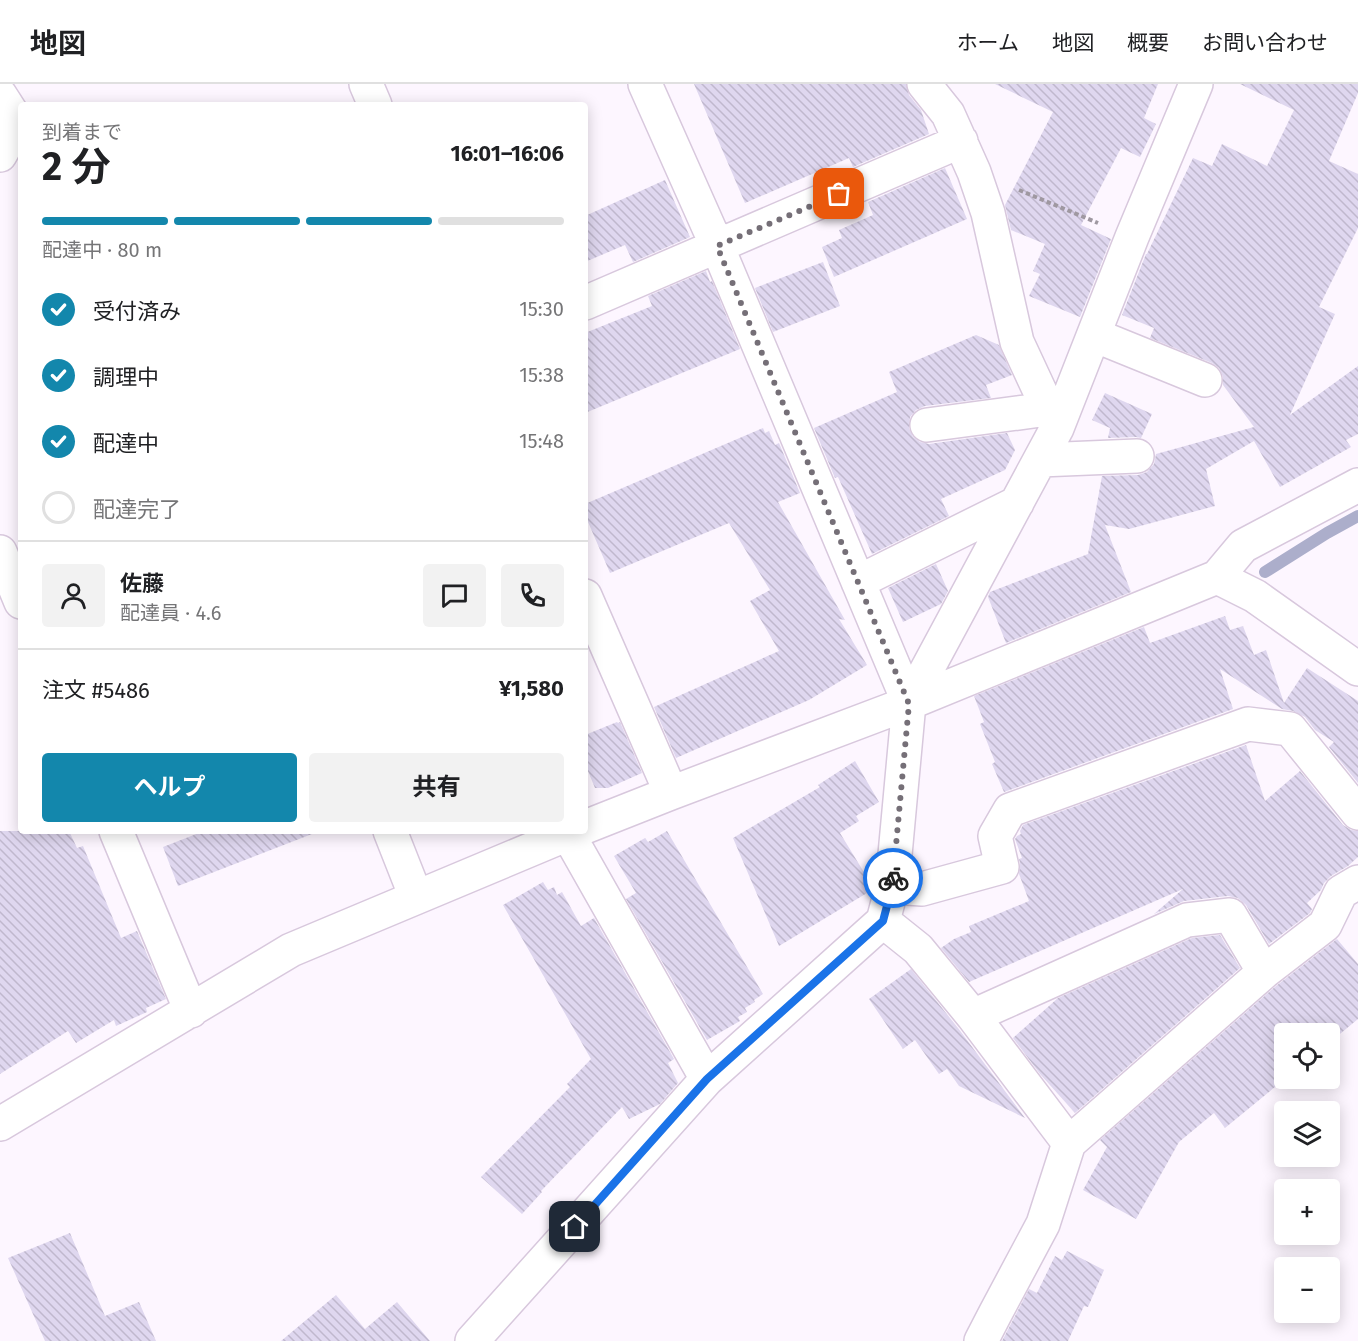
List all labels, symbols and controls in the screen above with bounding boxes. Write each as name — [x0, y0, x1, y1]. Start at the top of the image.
text: 地図 — [30, 27, 86, 60]
text: ホーム — [957, 30, 1019, 56]
text: 地図 — [1052, 30, 1094, 56]
text: 概要 — [1127, 30, 1169, 56]
text: お問い合わせ — [1202, 30, 1328, 56]
text: 到着まで — [42, 120, 122, 144]
text: 16:01–16:06 — [450, 140, 564, 167]
text: 2 分 — [42, 144, 110, 190]
pin — [813, 168, 864, 219]
icon: bag — [822, 177, 855, 210]
text: 配達中 · 80 m — [42, 238, 162, 262]
icon: check — [42, 293, 75, 326]
text: 15:30 — [519, 297, 564, 321]
text: 受付済み — [93, 298, 181, 325]
icon: check — [42, 359, 75, 392]
text: 15:38 — [519, 363, 564, 387]
text: 調理中 — [93, 364, 159, 391]
icon: check — [42, 425, 75, 458]
text: 15:48 — [519, 429, 564, 453]
text: 配達中 — [93, 430, 159, 457]
text: 配達完了 — [93, 496, 181, 523]
button: person — [42, 564, 105, 627]
button: chat — [423, 564, 486, 627]
button: phone — [501, 564, 564, 627]
text: 佐藤 — [120, 570, 164, 597]
text: 配達員 · 4.6 — [120, 601, 221, 625]
text: ¥1,580 — [499, 675, 564, 702]
text: 注文 #5486 — [42, 677, 150, 704]
button: ヘルプ — [42, 753, 297, 822]
button: 共有 — [309, 753, 564, 822]
courier — [863, 848, 923, 908]
icon: bike — [877, 862, 910, 895]
map controls — [1274, 1023, 1340, 1323]
button: locate — [1274, 1023, 1340, 1089]
button: layers — [1274, 1101, 1340, 1167]
button: + — [1274, 1179, 1340, 1245]
pin — [549, 1201, 600, 1252]
icon: home — [558, 1210, 591, 1243]
button: − — [1274, 1257, 1340, 1323]

